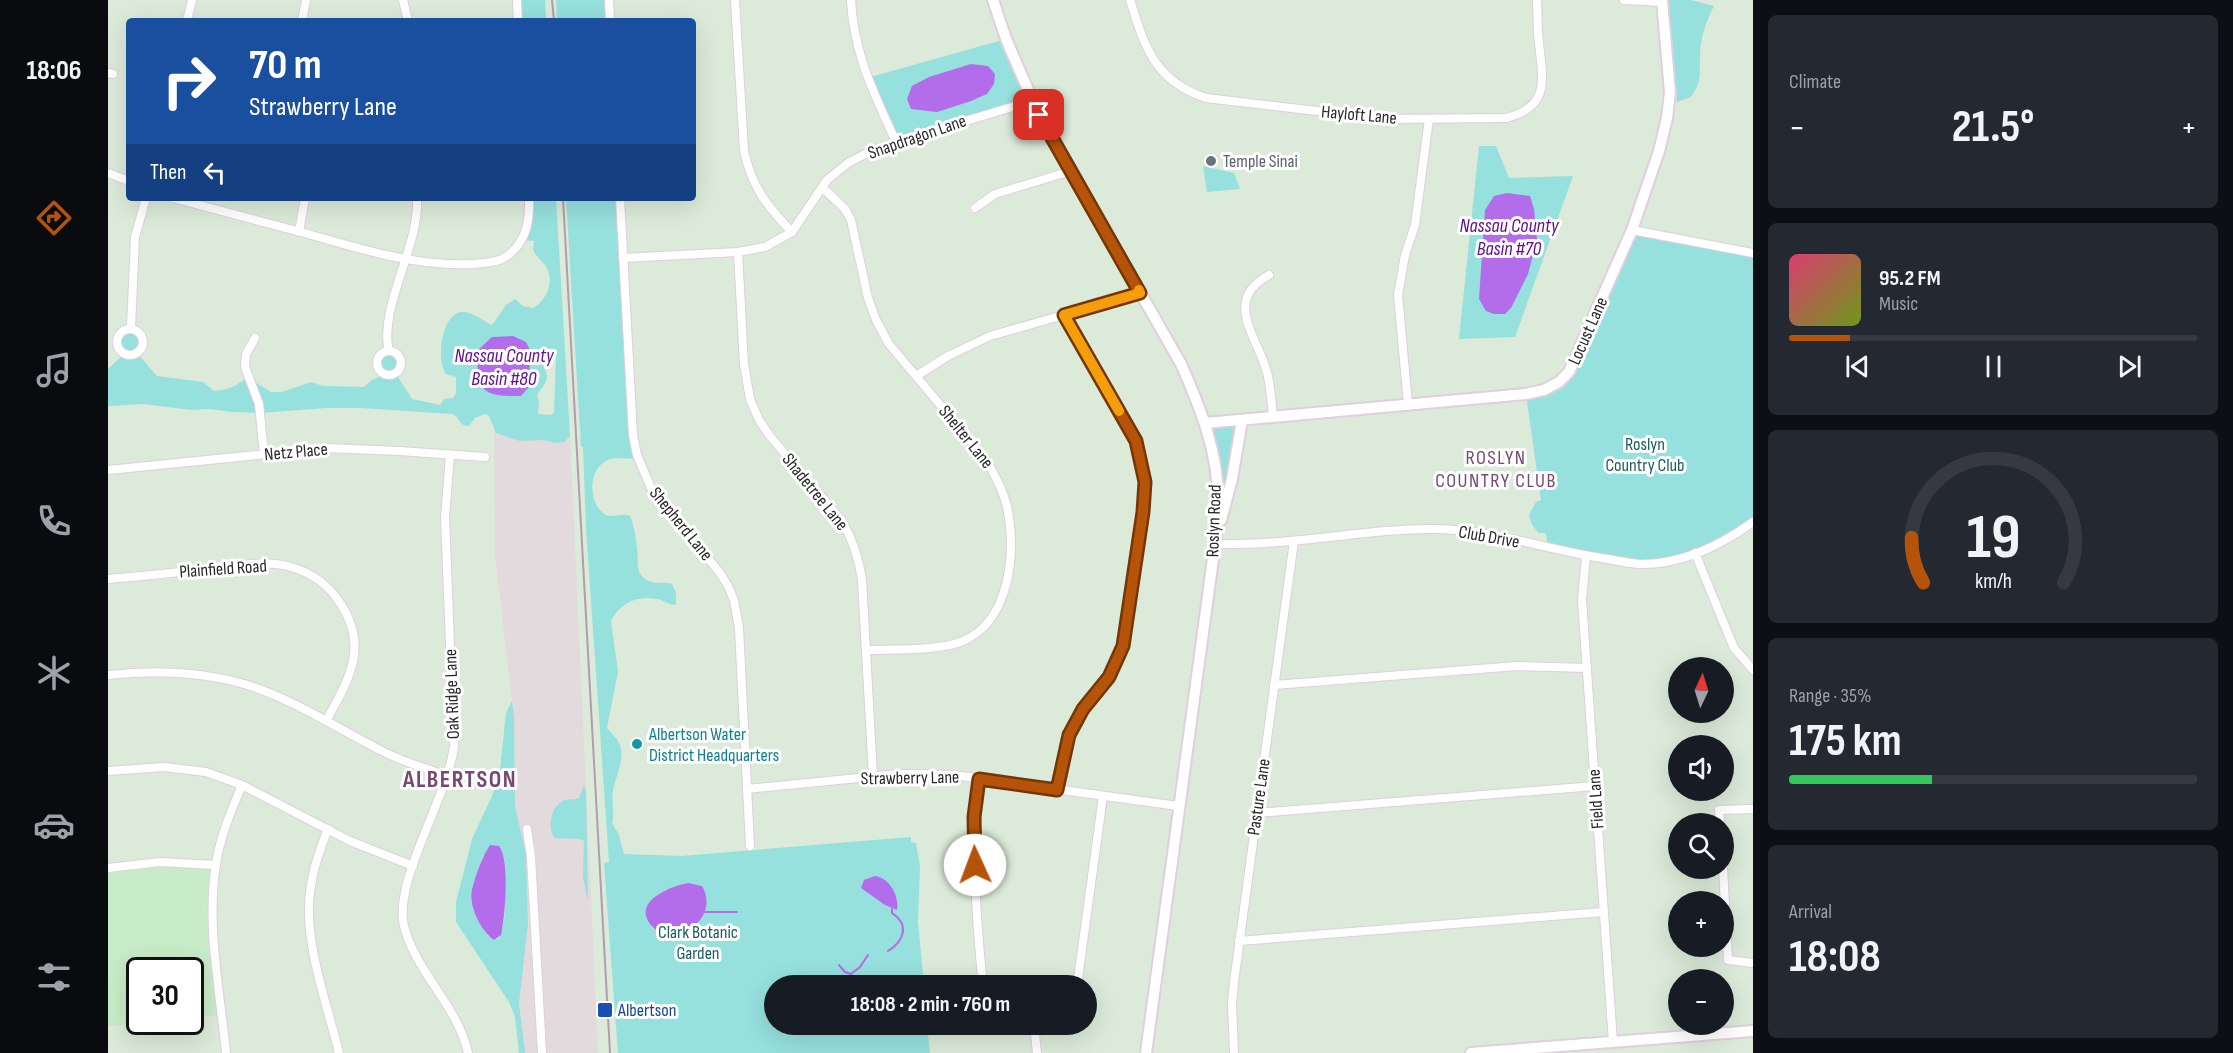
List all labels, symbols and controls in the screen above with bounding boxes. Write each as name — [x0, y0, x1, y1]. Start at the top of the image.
text: 70 m — [249, 40, 322, 91]
icon: right — [150, 42, 228, 120]
text: 18:06 — [27, 55, 81, 87]
text: Climate — [1789, 70, 1841, 94]
pin — [1013, 89, 1064, 140]
text: Strawberry Lane — [249, 91, 397, 123]
icon: arrive — [1022, 98, 1055, 131]
text: 21.5° — [1952, 100, 2034, 155]
street label: Hayloft Lane — [1320, 101, 1398, 129]
text: − — [1789, 108, 1805, 148]
text: + — [2181, 108, 2197, 148]
street label: Snapdragon Lane — [865, 110, 969, 164]
place label: Temple Sinai — [1223, 151, 1298, 172]
marker: Temple Sinai — [1204, 154, 1218, 168]
icon: left — [198, 156, 231, 189]
text: Then — [150, 159, 186, 186]
icon: directions — [33, 197, 75, 239]
water label: Nassau County Basin #70 — [1459, 214, 1560, 261]
text: 95.2 FM — [1879, 265, 1941, 292]
text: Music — [1879, 292, 1918, 316]
street label: Locust Lane — [1564, 294, 1612, 368]
water label: Nassau County Basin #80 — [454, 344, 555, 391]
icon: music — [33, 349, 75, 391]
icon: previous — [1841, 350, 1874, 383]
icon: pause — [1977, 350, 2010, 383]
icon: next — [2113, 350, 2146, 383]
street label: Shelter Lane — [934, 401, 998, 473]
park label: Roslyn Country Club — [1605, 434, 1685, 476]
street label: Netz Place — [263, 439, 329, 465]
district label: ROSLYN COUNTRY CLUB — [1435, 446, 1557, 493]
street label: Shadetree Lane — [777, 449, 853, 535]
street label: Shepherd Lane — [645, 483, 717, 565]
street label: Roslyn Road — [1202, 484, 1226, 558]
icon: phone — [33, 500, 75, 542]
text: 19 — [1966, 502, 2020, 577]
street label: Club Drive — [1457, 521, 1521, 553]
street label: Plainfield Road — [179, 555, 267, 583]
text: km/h — [1974, 570, 2012, 595]
street label: Oak Ridge Lane — [440, 649, 464, 739]
icon: climate — [33, 652, 75, 694]
north arrow — [1668, 657, 1734, 723]
map controls — [1668, 657, 1734, 1035]
text: Range · 35% — [1789, 684, 1871, 708]
text: 175 km — [1789, 714, 1902, 769]
place label: Albertson Water District Headquarters — [648, 724, 779, 766]
button: sound — [1668, 735, 1734, 801]
marker: Albertson Water District Headquarters — [630, 737, 644, 751]
street label: Pasture Lane — [1243, 757, 1275, 837]
district label: ALBERTSON — [402, 765, 517, 794]
street label: Strawberry Lane — [861, 767, 959, 789]
street label: Field Lane — [1583, 768, 1609, 830]
icon: car — [33, 804, 75, 846]
button: search — [1668, 813, 1734, 879]
position arrow — [943, 833, 1007, 897]
button: + — [1668, 891, 1734, 957]
text: Arrival — [1789, 900, 1832, 924]
park label: Clark Botanic Garden — [658, 922, 738, 964]
text: 18:08 — [1789, 930, 1881, 985]
icon: filters — [33, 956, 75, 998]
speed limit sign: 30 — [126, 957, 204, 1035]
button: − — [1668, 969, 1734, 1035]
text: 18:08 · 2 min · 760 m — [851, 991, 1010, 1018]
place label: Albertson — [617, 1000, 676, 1021]
marker: Albertson — [596, 1001, 614, 1019]

